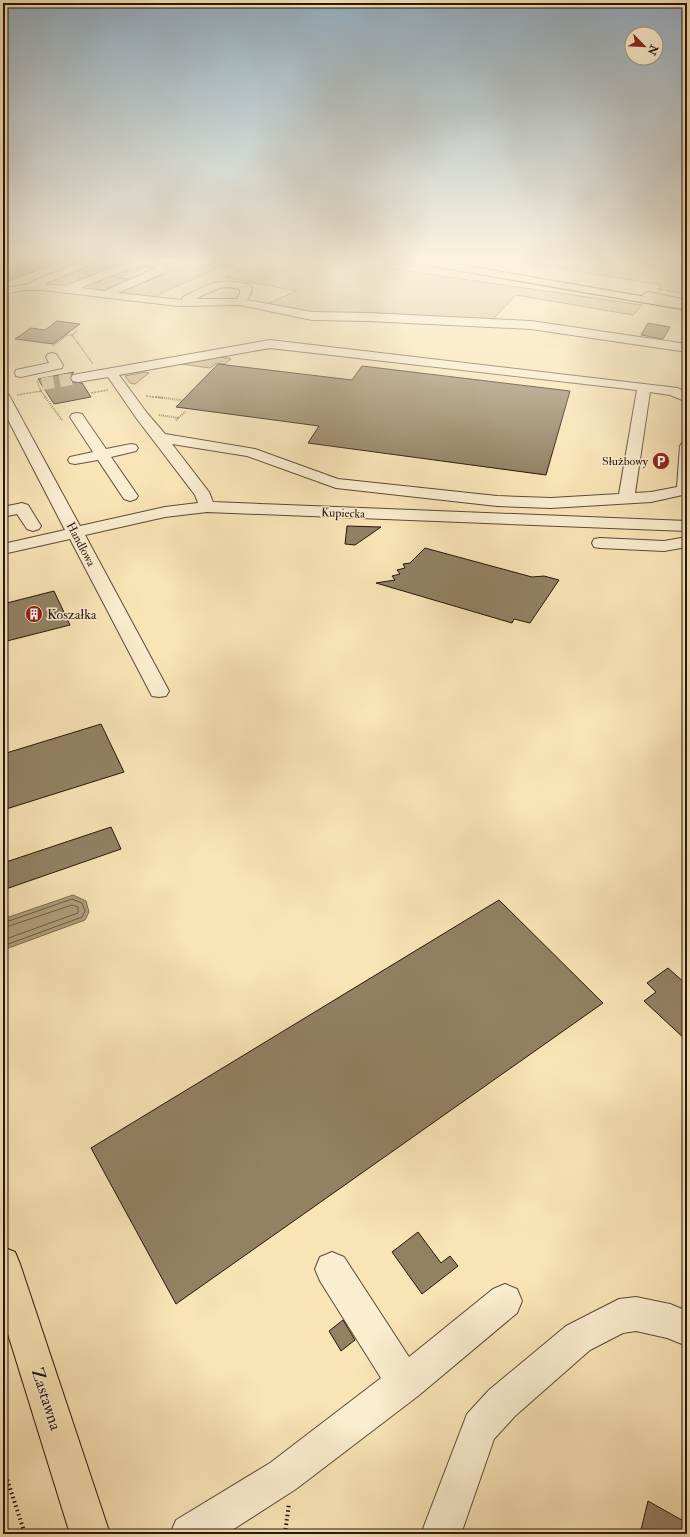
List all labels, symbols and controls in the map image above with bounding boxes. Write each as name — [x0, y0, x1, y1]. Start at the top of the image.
north arrow — [624, 26, 664, 66]
text: N — [644, 42, 661, 58]
parking icon: Służbowy — [651, 451, 671, 471]
place label: Służbowy — [602, 454, 649, 469]
street label: Kupiecka — [321, 505, 366, 522]
street label: Handlowa — [63, 520, 99, 570]
building icon: Koszałka — [24, 604, 44, 624]
place label: Koszałka — [47, 606, 97, 623]
street label: Zastawna — [27, 1365, 67, 1434]

